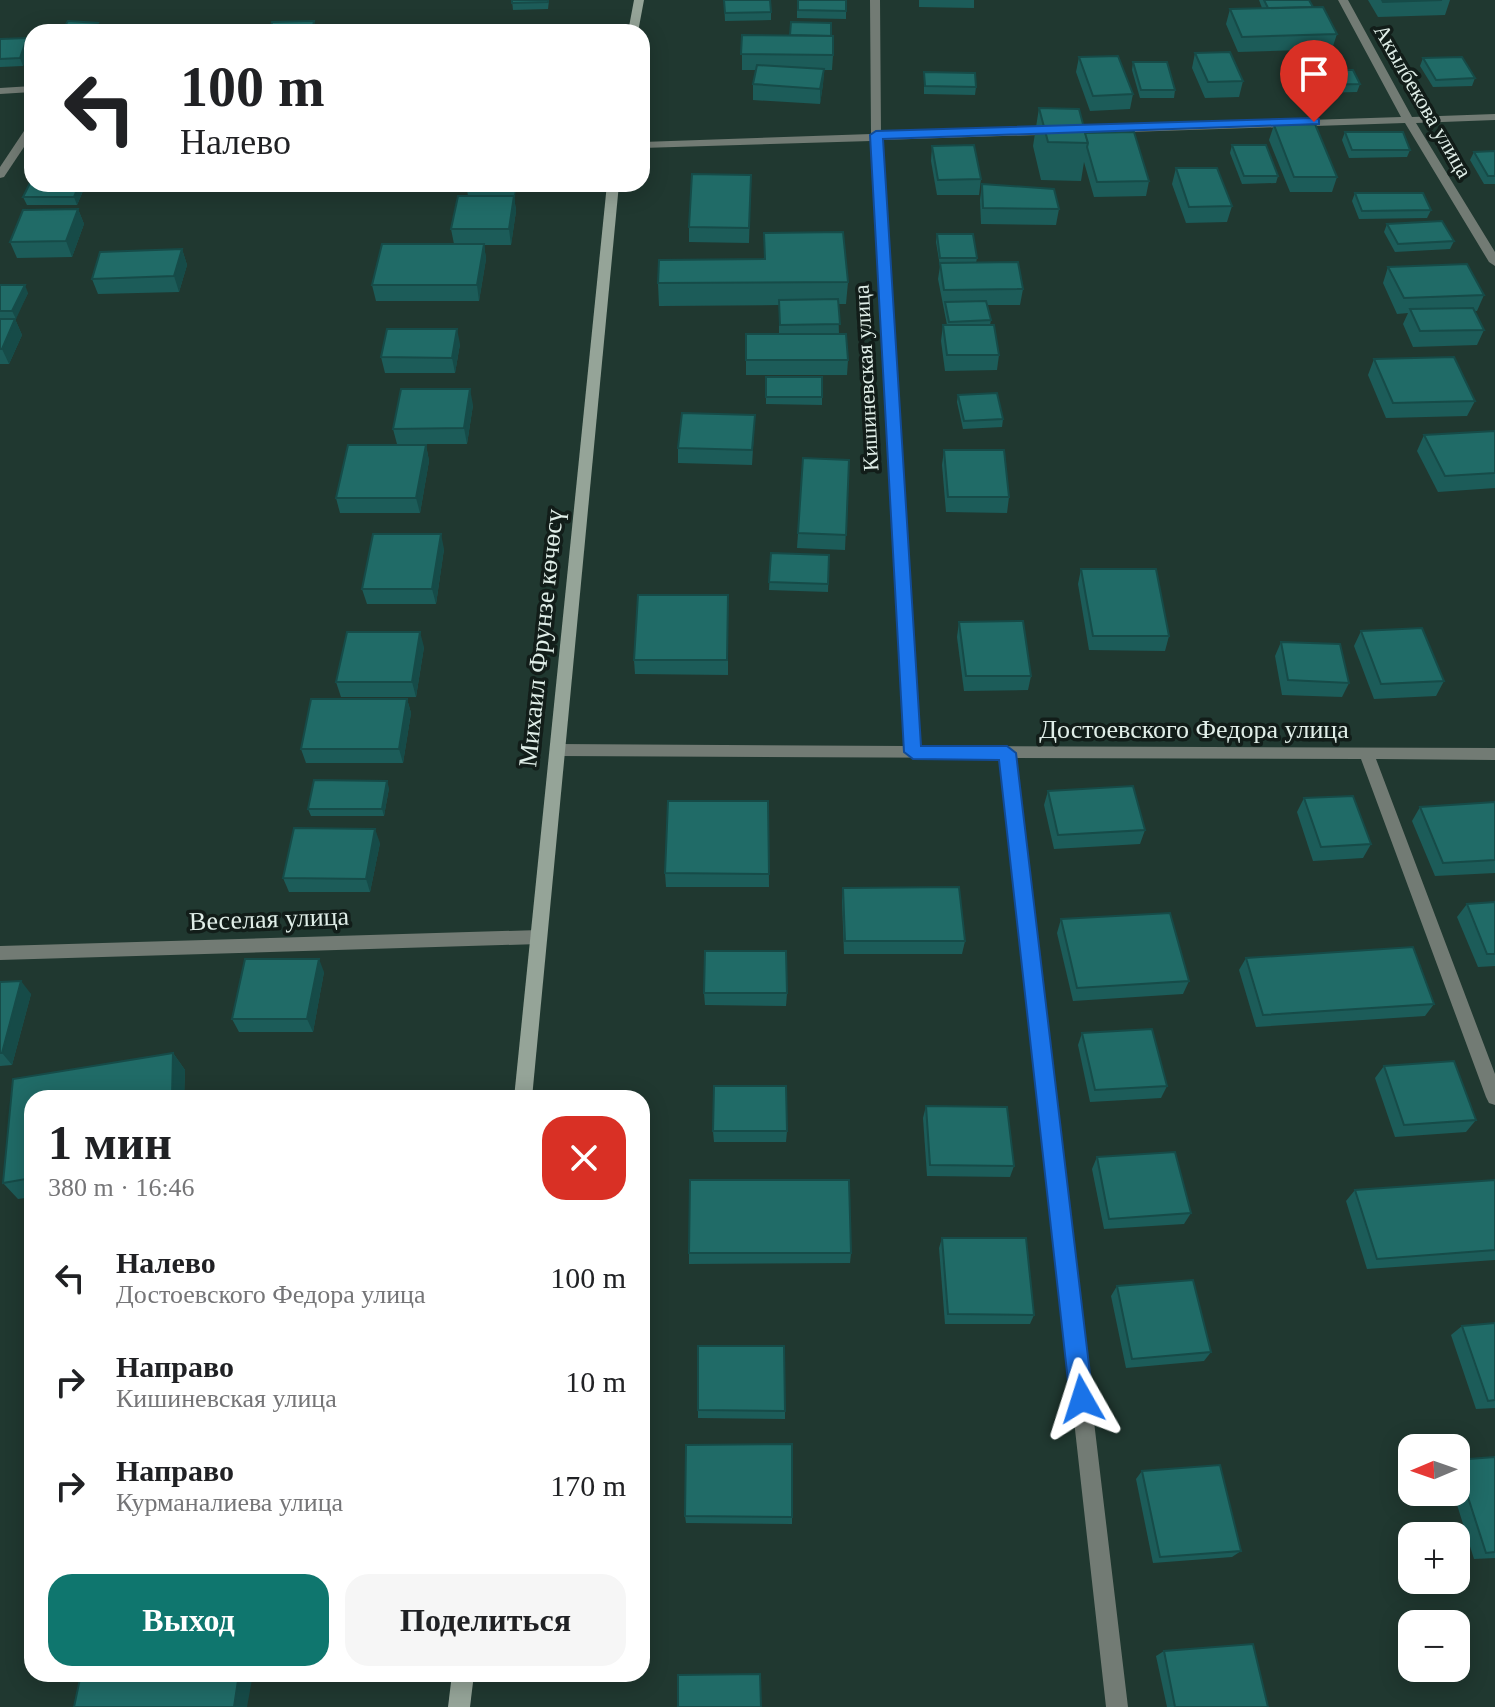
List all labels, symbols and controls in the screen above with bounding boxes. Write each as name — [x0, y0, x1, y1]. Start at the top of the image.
street label: Акылбекова улица — [1369, 20, 1477, 182]
pin — [1280, 40, 1348, 122]
icon: arrive — [1292, 52, 1336, 96]
icon: left — [48, 56, 152, 160]
text: 100 m — [180, 56, 325, 118]
text: Налево — [180, 122, 291, 162]
street label: Кишиневская улица — [849, 284, 883, 472]
street label: Михаил Фрунзе көчөсү — [513, 508, 569, 768]
street label: Достоевского Федора улица — [1039, 715, 1349, 744]
street label: Веселая улица — [188, 902, 350, 936]
text: 1 мин — [48, 1116, 172, 1169]
button: close — [542, 1116, 626, 1200]
text: 380 m · 16:46 — [48, 1173, 195, 1202]
text: Налево — [116, 1246, 216, 1279]
icon: left — [48, 1256, 92, 1300]
text: 100 m — [550, 1261, 626, 1294]
text: Достоевского Федора улица — [116, 1280, 426, 1309]
text: Направо — [116, 1350, 234, 1383]
position arrow — [1040, 1357, 1124, 1441]
icon: right — [48, 1360, 92, 1404]
text: 10 m — [565, 1365, 626, 1398]
text: Кишиневская улица — [116, 1384, 337, 1413]
north arrow — [1398, 1434, 1470, 1506]
map controls — [1398, 1434, 1470, 1682]
text: Направо — [116, 1454, 234, 1487]
icon: right — [48, 1464, 92, 1508]
text: 170 m — [550, 1469, 626, 1502]
text: Курманалиева улица — [116, 1488, 343, 1517]
button: + — [1398, 1522, 1470, 1594]
button: Выход — [48, 1574, 329, 1666]
button: Поделиться — [345, 1574, 626, 1666]
button: − — [1398, 1610, 1470, 1682]

